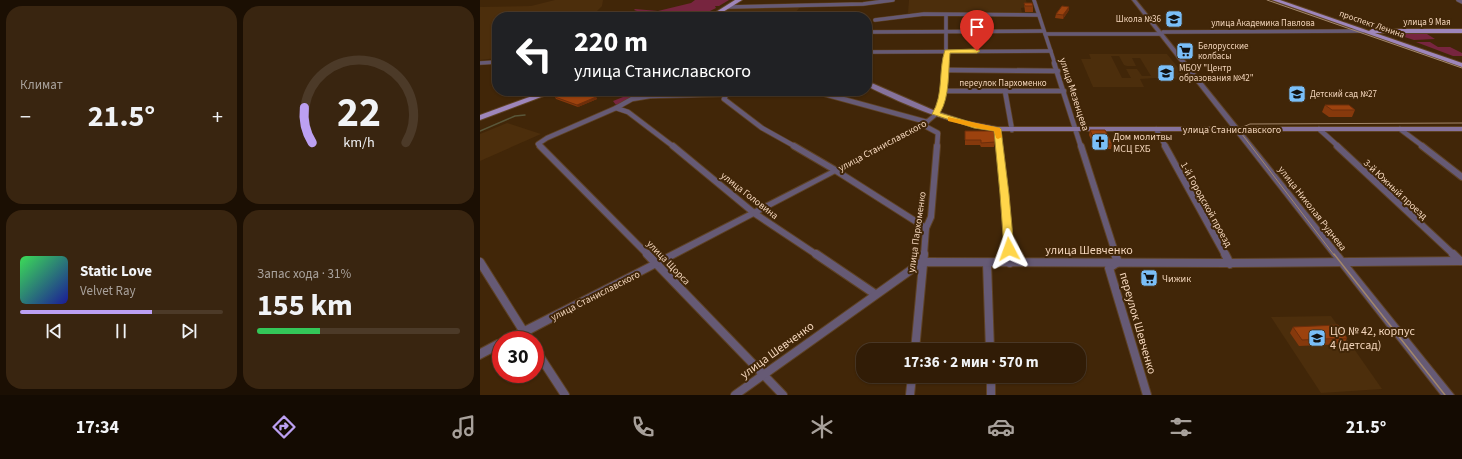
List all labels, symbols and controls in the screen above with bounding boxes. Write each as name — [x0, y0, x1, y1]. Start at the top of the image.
street label: проспект Ленина — [1337, 7, 1406, 42]
school or university icon: Школа №36 — [1164, 9, 1184, 29]
pin — [960, 10, 994, 51]
place label: Школа №36 — [1116, 13, 1162, 26]
icon: arrive — [966, 16, 988, 38]
street label: улица 9 Мая — [1403, 16, 1451, 29]
street label: улица Академика Павлова — [1211, 17, 1315, 30]
text: 220 m — [574, 22, 648, 62]
icon: left — [508, 28, 560, 80]
place label: Белорусские колбасы — [1198, 40, 1249, 63]
supermarket icon: Белорусские колбасы — [1175, 41, 1195, 61]
street label: улица Мезенцева — [1056, 56, 1092, 133]
text: улица Станиславского — [574, 59, 751, 84]
place label: МБОУ "Центр образования №42" — [1179, 62, 1254, 85]
school or university icon: МБОУ "Центр образования №42" — [1156, 63, 1176, 83]
text: Климат — [20, 76, 63, 94]
street label: переулок Пархоменко — [959, 77, 1047, 90]
text: 22 — [337, 83, 380, 143]
school or university icon: Детский сад №27 — [1287, 84, 1307, 104]
place label: Детский сад №27 — [1310, 88, 1377, 101]
text: 21.5° — [88, 95, 155, 138]
text: − — [20, 101, 31, 133]
text: + — [212, 101, 223, 133]
street label: улица Станиславского — [836, 117, 929, 175]
street label: улица Станиславского — [1183, 123, 1281, 137]
place label: Дом молитвы МСЦ ЕХБ — [1113, 130, 1172, 156]
text: km/h — [343, 131, 374, 152]
church icon: Дом молитвы МСЦ ЕХБ — [1090, 132, 1110, 152]
street label: 3-й Южный проезд — [1360, 156, 1431, 224]
street label: 1-й Городской проезд — [1177, 159, 1236, 250]
street label: улица Николая Руднева — [1275, 163, 1350, 254]
street label: улица Головина — [718, 169, 781, 223]
street label: улица Пархоменко — [904, 191, 930, 274]
position arrow — [988, 228, 1030, 270]
street label: улица Щорса — [643, 237, 693, 288]
street label: улица Шевченко — [1045, 242, 1133, 259]
text: Static Love — [80, 261, 152, 282]
text: Запас хода · 31% — [257, 265, 351, 283]
street label: улица Станиславского — [548, 267, 642, 324]
supermarket icon: Чижик — [1139, 268, 1159, 288]
street label: переулок Шевченко — [1115, 270, 1160, 376]
place label: Чижик — [1162, 272, 1191, 286]
text: Velvet Ray — [80, 282, 136, 300]
text: 155 km — [257, 284, 353, 327]
street label: улица Шевченко — [737, 318, 818, 383]
icon: previous — [43, 320, 65, 342]
icon: pause — [110, 320, 132, 342]
icon: next — [178, 320, 200, 342]
place label: ЦО № 42, корпус 4 (детсад) — [1330, 323, 1415, 354]
school or university icon: ЦО № 42, корпус 4 (детсад) — [1307, 328, 1327, 348]
speed limit sign: 30 — [492, 331, 544, 383]
text: 17:36 · 2 мин · 570 m — [903, 352, 1039, 373]
icon: directions — [270, 413, 298, 441]
icon: music — [450, 413, 478, 441]
icon: phone — [629, 413, 657, 441]
icon: climate — [808, 413, 836, 441]
icon: car — [987, 413, 1015, 441]
icon: filters — [1167, 413, 1195, 441]
text: 17:34 — [76, 415, 119, 440]
text: 21.5° — [1346, 415, 1386, 440]

